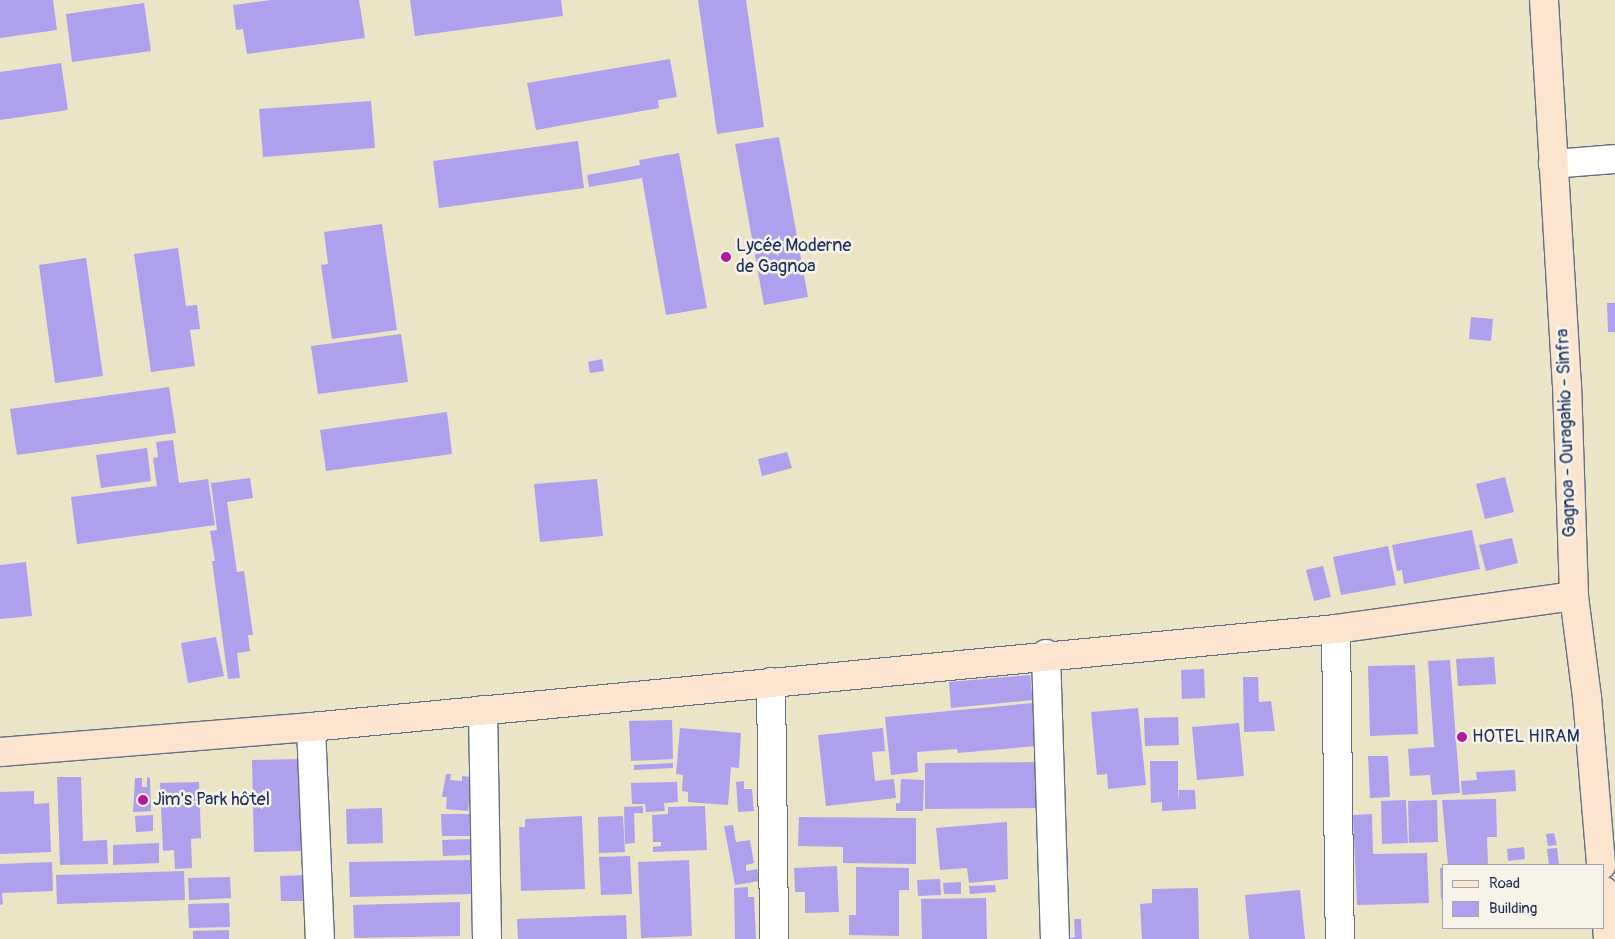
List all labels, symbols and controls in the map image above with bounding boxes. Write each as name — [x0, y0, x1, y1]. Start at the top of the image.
place label: Lycée Moderne de Gagnoa — [736, 236, 851, 278]
marker: Lycée Moderne de Gagnoa — [720, 251, 732, 263]
street label: Gagnoa - Ouragahio - Sinfra — [1553, 328, 1581, 538]
place label: HOTEL HIRAM — [1472, 726, 1580, 748]
marker: HOTEL HIRAM — [1456, 731, 1468, 743]
place label: Jim's Park hôtel — [153, 789, 270, 811]
marker: Jim's Park hôtel — [137, 794, 149, 806]
legend — [1442, 864, 1605, 929]
text: Road — [1489, 874, 1520, 893]
text: Building — [1489, 899, 1537, 918]

